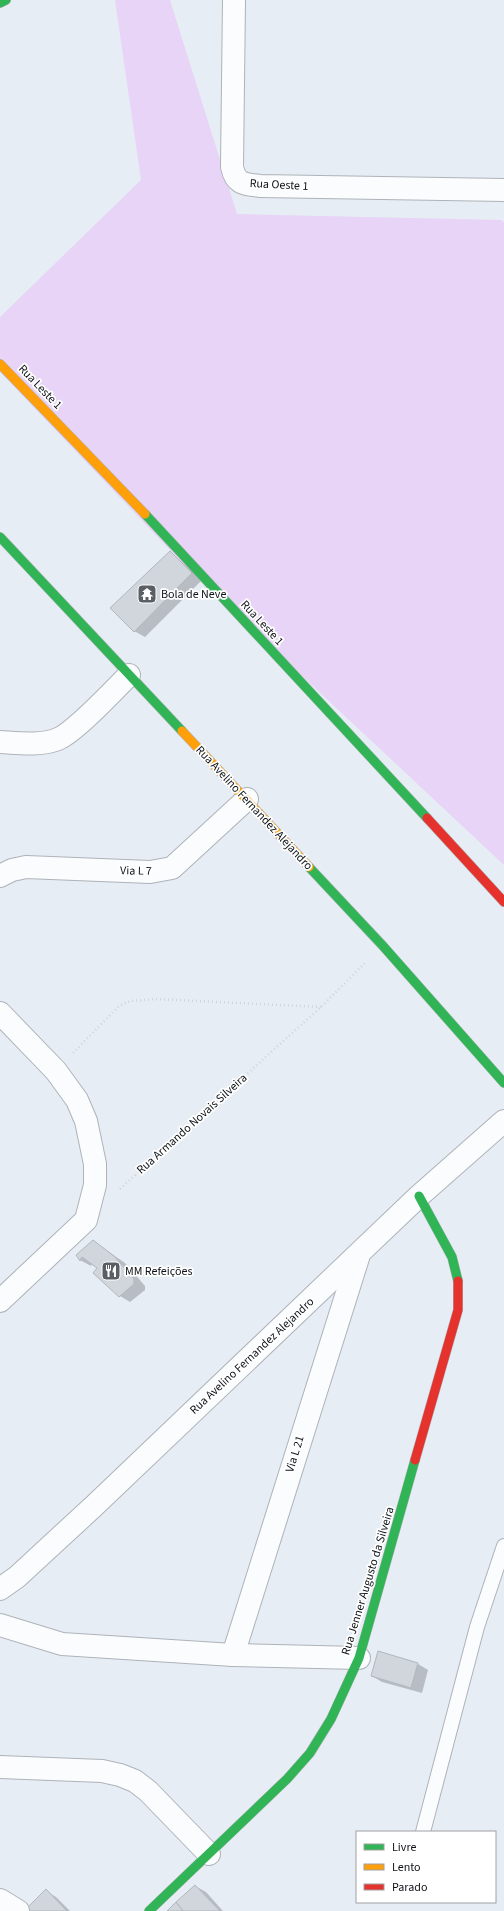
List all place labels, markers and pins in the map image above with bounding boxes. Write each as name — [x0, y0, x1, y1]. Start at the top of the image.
temple icon: Bola de Neve — [136, 583, 158, 605]
place label: Bola de Neve — [161, 586, 226, 603]
restaurant icon: MM Refeições — [100, 1260, 122, 1282]
place label: MM Refeições — [125, 1263, 192, 1280]

